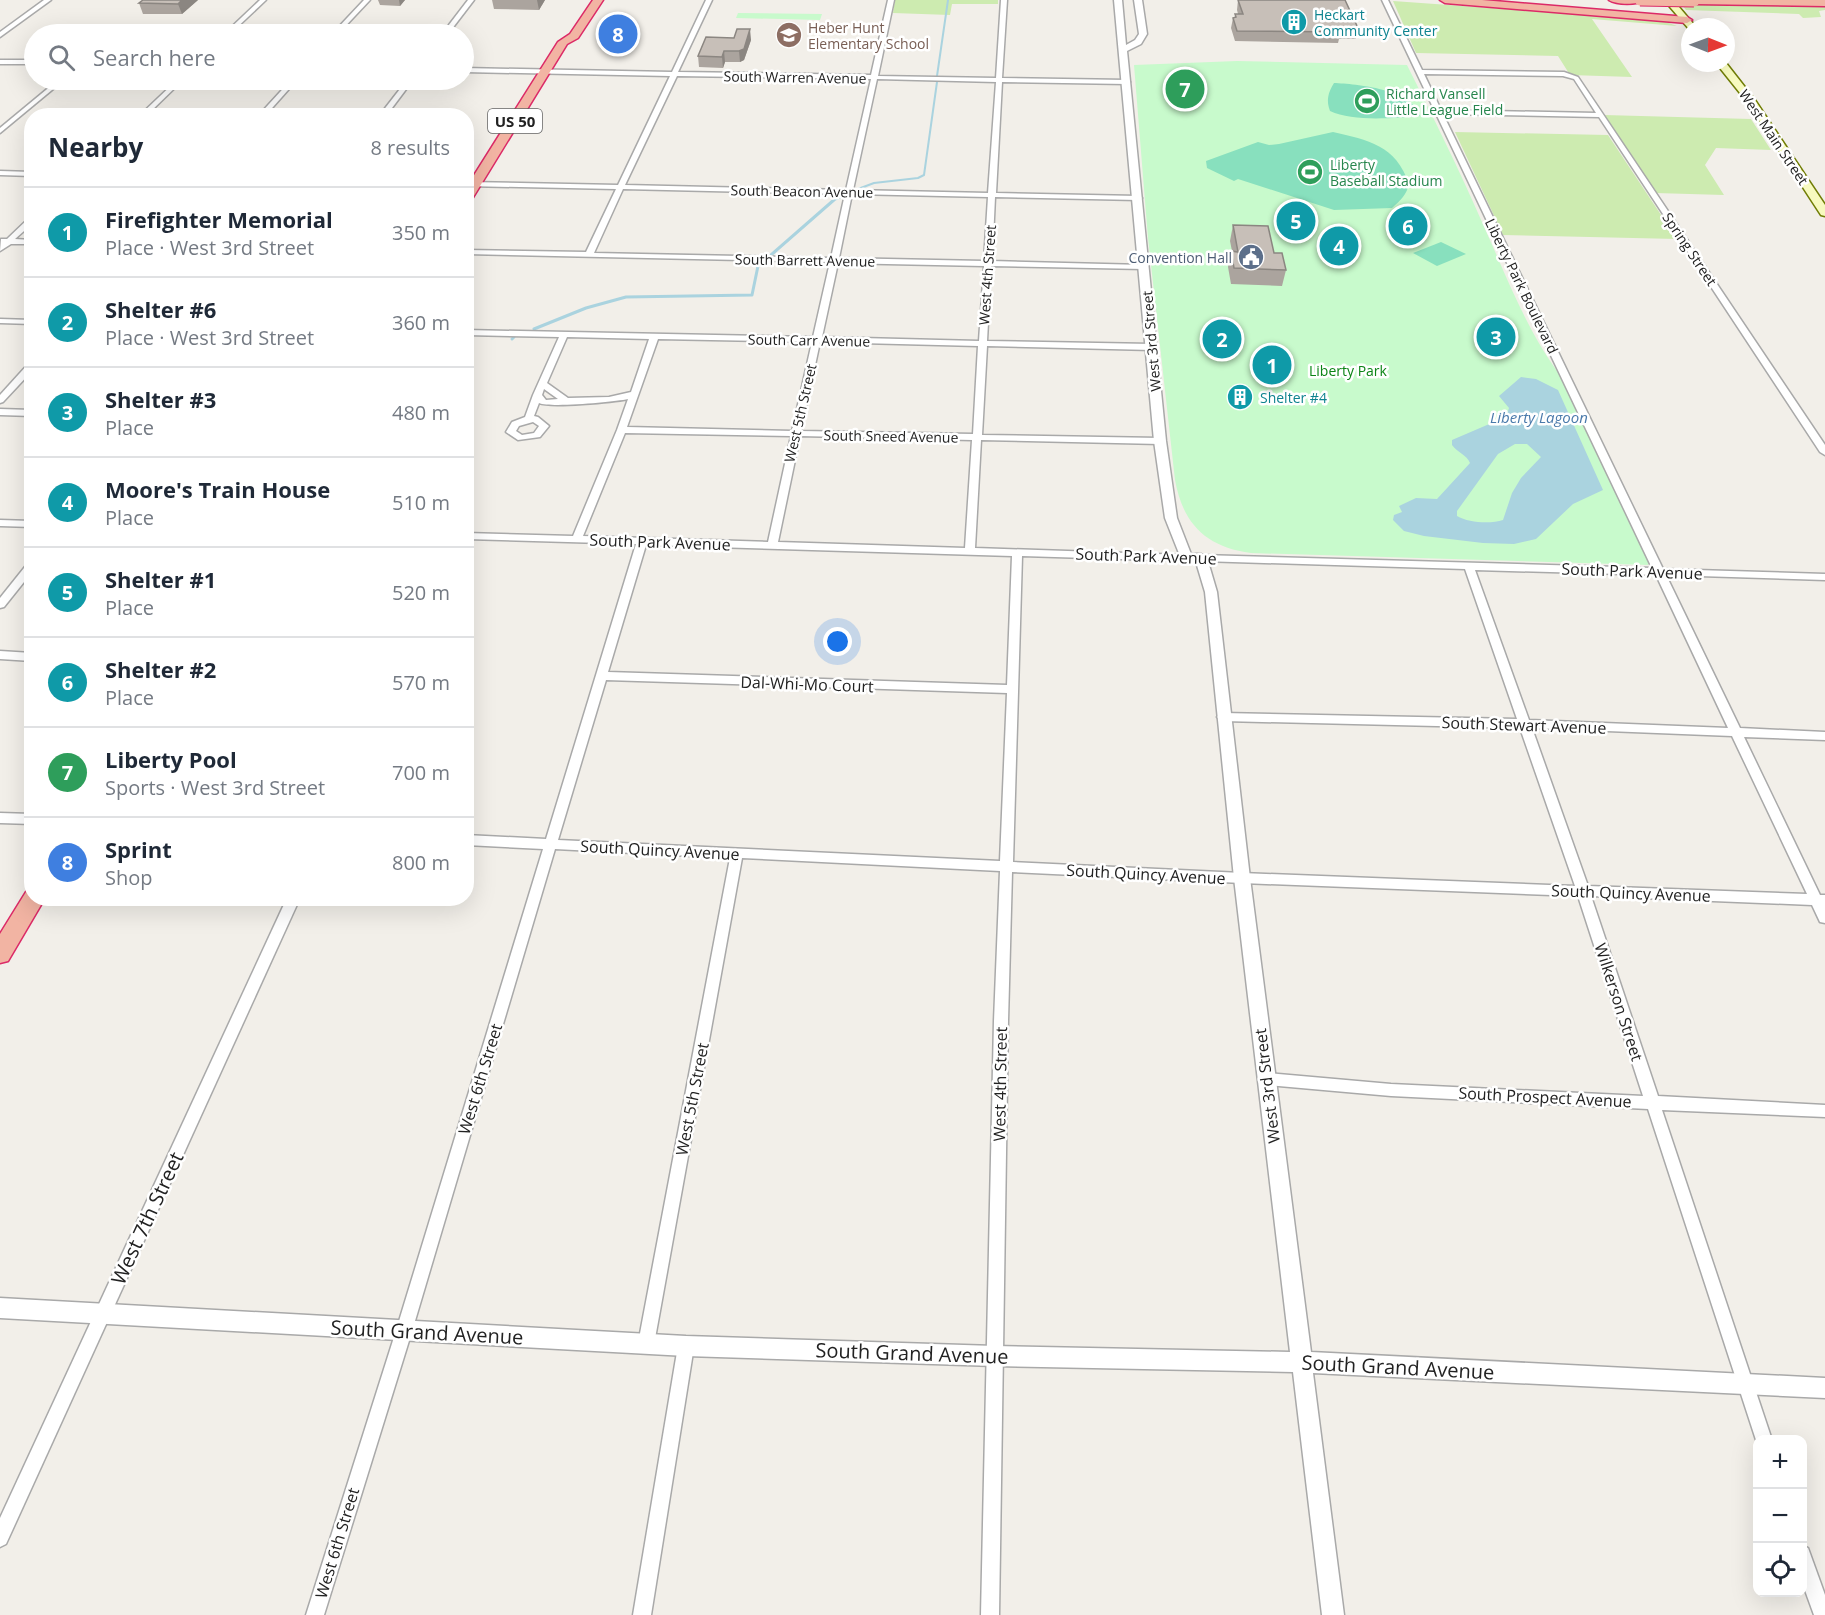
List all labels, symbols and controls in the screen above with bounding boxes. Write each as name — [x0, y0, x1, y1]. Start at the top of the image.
place label: Heckart Community Center — [1314, 5, 1438, 40]
building icon: Heckart Community Center — [1279, 7, 1309, 37]
pin: 8 — [598, 12, 638, 57]
place label: Heber Hunt Elementary School — [808, 18, 929, 53]
north arrow — [1681, 18, 1735, 72]
school or university icon: Heber Hunt Elementary School — [774, 20, 804, 50]
search box — [24, 24, 474, 90]
icon: search — [45, 41, 78, 74]
text: Search here — [93, 42, 216, 72]
street label: South Warren Avenue — [723, 66, 867, 88]
pin: 7 — [1166, 66, 1204, 112]
place label: Richard Vansell Little League Field — [1386, 84, 1503, 119]
sports icon: Richard Vansell Little League Field — [1352, 86, 1382, 116]
street label: West Main Street — [1735, 86, 1813, 188]
road number: US 50 — [488, 109, 542, 133]
text: Nearby — [48, 129, 143, 165]
text: 8 results — [370, 134, 450, 161]
place label: Liberty Baseball Stadium — [1330, 155, 1443, 190]
sports icon: Liberty Baseball Stadium — [1295, 157, 1325, 187]
street label: South Beacon Avenue — [731, 180, 874, 202]
pin: 5 — [1276, 198, 1316, 244]
text: Firefighter Memorial — [105, 204, 333, 234]
pin: 6 — [1388, 204, 1428, 248]
street label: Spring Street — [1659, 209, 1721, 289]
street label: Liberty Park Boulevard — [1481, 215, 1563, 357]
text: 1 — [62, 219, 73, 246]
text: 350 m — [392, 219, 450, 246]
street label: West 4th Street — [974, 224, 1000, 326]
pin: 4 — [1320, 224, 1358, 268]
text: Place · West 3rd Street — [105, 234, 314, 261]
public building icon: Convention Hall — [1236, 242, 1266, 272]
place label: Convention Hall — [1128, 248, 1232, 267]
street label: South Barrett Avenue — [735, 249, 875, 271]
street label: West 3rd Street — [1137, 290, 1165, 392]
text: Shelter #6 — [105, 294, 216, 324]
text: 2 — [62, 309, 73, 336]
text: 360 m — [392, 309, 450, 336]
pin: 3 — [1476, 314, 1516, 360]
pin: 2 — [1202, 316, 1242, 362]
text: Place · West 3rd Street — [105, 324, 314, 351]
street label: South Carr Avenue — [748, 329, 870, 351]
pin: 1 — [1252, 342, 1292, 388]
park label: Liberty Park — [1309, 361, 1388, 380]
street label: West 5th Street — [779, 362, 821, 464]
building icon: Shelter #4 — [1225, 382, 1255, 412]
text: Shelter #3 — [105, 384, 216, 414]
place label: Shelter #4 — [1260, 388, 1327, 407]
text: 3 — [62, 399, 73, 426]
text: 480 m — [392, 399, 450, 426]
water label: Liberty Lagoon — [1490, 407, 1588, 427]
text: Place — [105, 414, 154, 441]
street label: South Sneed Avenue — [823, 425, 959, 447]
text: Moore's Train House — [105, 474, 330, 504]
text: 4 — [62, 489, 73, 516]
text: 510 m — [392, 489, 450, 516]
text: Place — [105, 504, 154, 531]
street label: South Park Avenue — [589, 529, 731, 555]
street label: South Park Avenue — [1075, 543, 1217, 569]
street label: South Park Avenue — [1561, 558, 1703, 584]
text: Shelter #1 — [105, 564, 216, 594]
text: 5 — [62, 579, 73, 606]
text: 520 m — [392, 579, 450, 606]
text: Place — [105, 594, 154, 621]
your location — [823, 627, 852, 656]
text: Shelter #2 — [105, 654, 216, 684]
text: 6 — [62, 669, 73, 696]
text: 570 m — [392, 669, 450, 696]
street label: Dal-Whi-Mo Court — [740, 671, 874, 697]
text: Place — [105, 684, 154, 711]
street label: South Stewart Avenue — [1441, 711, 1607, 739]
text: Liberty Pool — [105, 744, 237, 774]
text: 7 — [62, 759, 73, 786]
text: 700 m — [392, 759, 450, 786]
text: Sports · West 3rd Street — [105, 774, 325, 801]
text: Sprint — [105, 834, 172, 864]
street label: South Quincy Avenue — [580, 835, 740, 865]
text: 8 — [62, 849, 73, 876]
text: 800 m — [392, 849, 450, 876]
street label: South Quincy Avenue — [1066, 859, 1226, 889]
text: Shop — [105, 864, 153, 891]
street label: South Quincy Avenue — [1551, 879, 1711, 907]
street label: Wilkerson Street — [1590, 940, 1649, 1064]
street label: West 6th Street — [453, 1021, 507, 1137]
street label: West 4th Street — [988, 1026, 1012, 1142]
street label: West 3rd Street — [1249, 1027, 1285, 1145]
street label: West 5th Street — [670, 1040, 714, 1157]
street label: South Prospect Avenue — [1458, 1081, 1632, 1113]
street label: West 7th Street — [104, 1147, 190, 1289]
street label: South Grand Avenue — [330, 1313, 524, 1351]
street label: South Grand Avenue — [815, 1336, 1009, 1370]
street label: South Grand Avenue — [1301, 1348, 1495, 1386]
map controls — [1753, 1435, 1807, 1597]
button: + — [1753, 1435, 1807, 1489]
street label: West 6th Street — [310, 1485, 364, 1601]
button: − — [1753, 1489, 1807, 1543]
button: locate — [1753, 1543, 1807, 1597]

